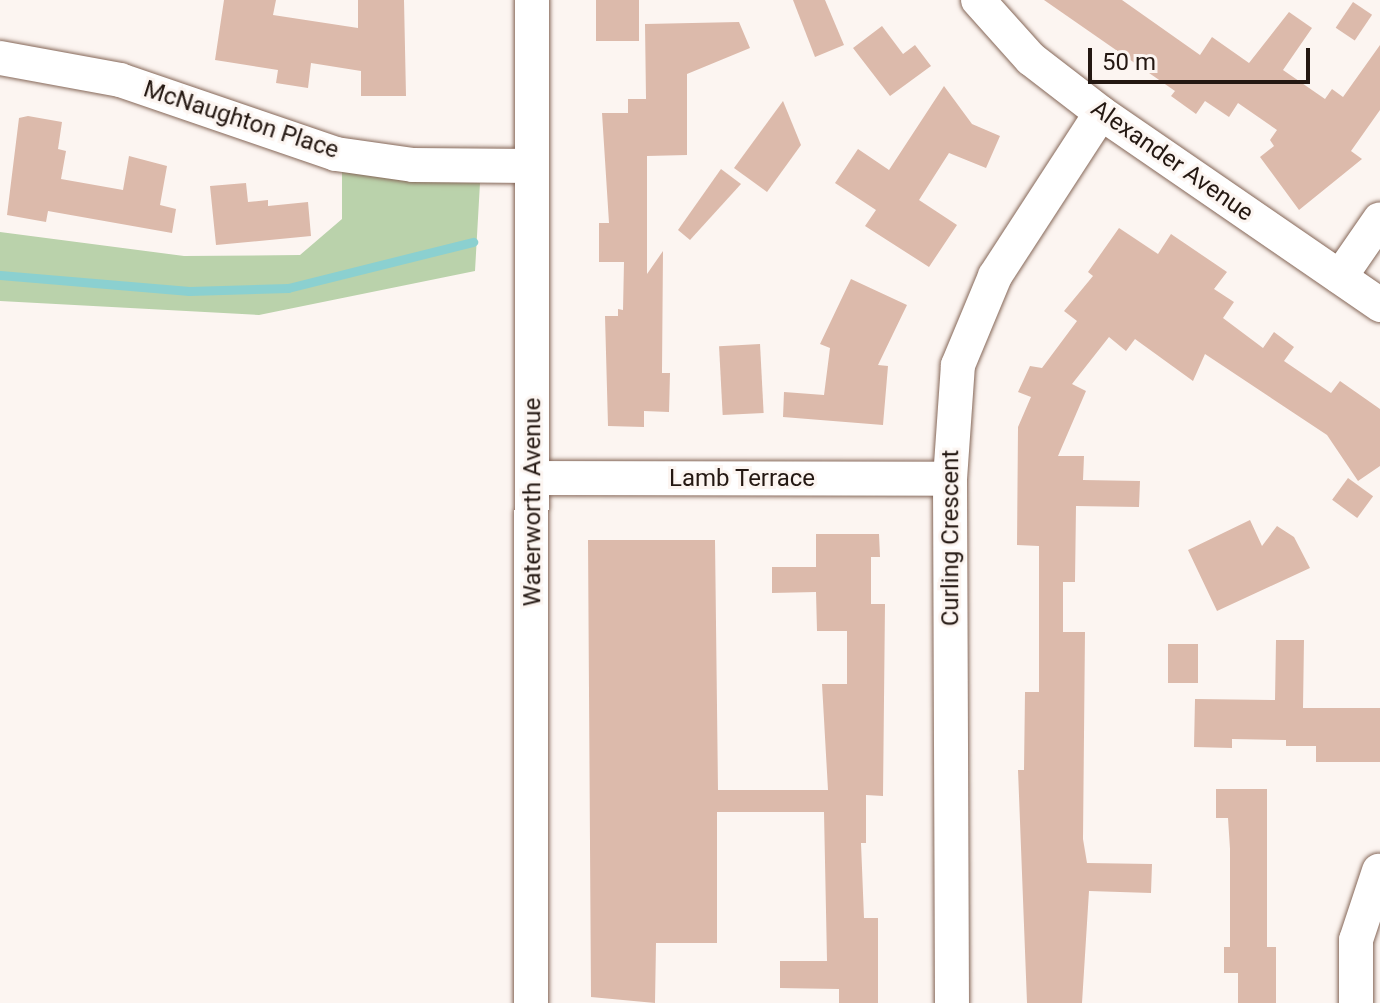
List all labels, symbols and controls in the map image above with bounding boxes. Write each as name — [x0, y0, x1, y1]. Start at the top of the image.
scale bar — [1092, 32, 1314, 82]
text: 50 m — [1102, 48, 1156, 76]
street label: McNaughton Place — [140, 75, 342, 165]
street label: Alexander Avenue — [1085, 94, 1259, 228]
street label: Waterworth Avenue — [519, 398, 547, 606]
street label: Curling Crescent — [937, 450, 965, 626]
street label: Lamb Terrace — [669, 465, 815, 493]

